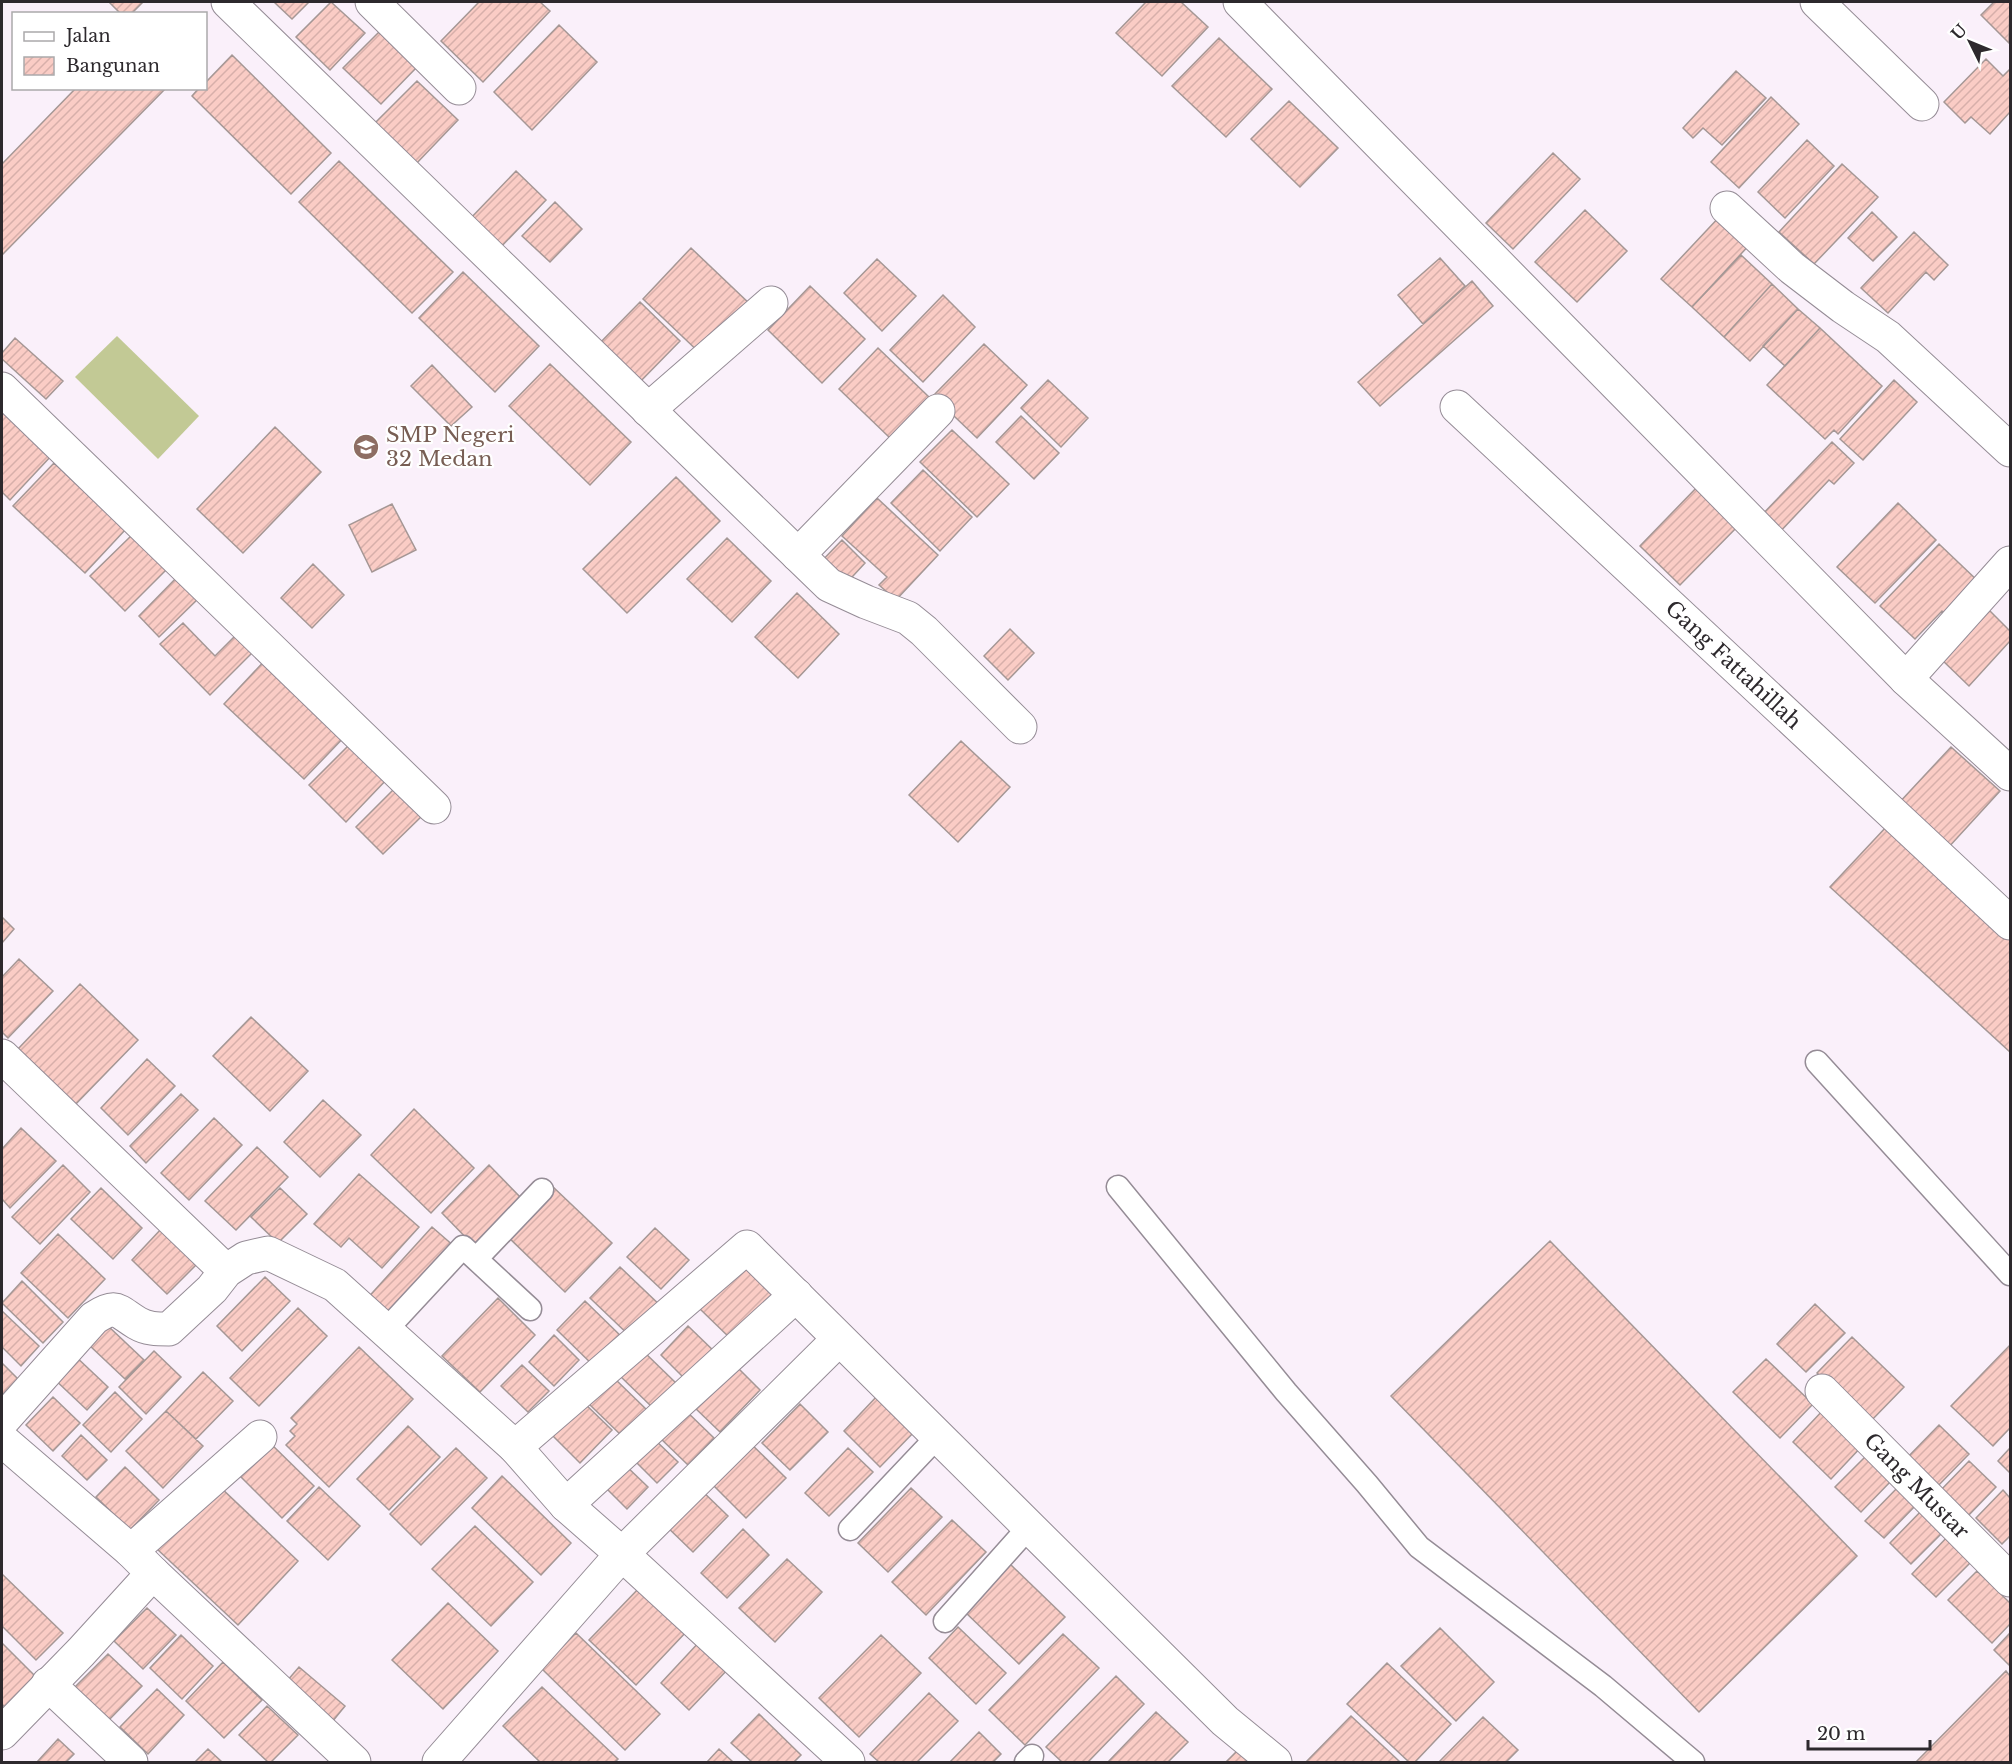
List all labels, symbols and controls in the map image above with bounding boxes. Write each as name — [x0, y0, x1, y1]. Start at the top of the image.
legend — [12, 12, 207, 90]
north arrow — [1940, 12, 2000, 72]
text: U — [1947, 20, 1971, 44]
text: Jalan — [64, 25, 111, 47]
text: Bangunan — [66, 55, 160, 77]
place label: SMP Negeri 32 Medan — [386, 422, 514, 472]
school or university icon: SMP Negeri 32 Medan — [351, 432, 381, 462]
street label: Gang Fattahillah — [1660, 595, 1807, 735]
street label: Gang Mustar — [1858, 1428, 1975, 1544]
scale bar — [1808, 1713, 1930, 1751]
text: 20 m — [1817, 1723, 1865, 1745]

